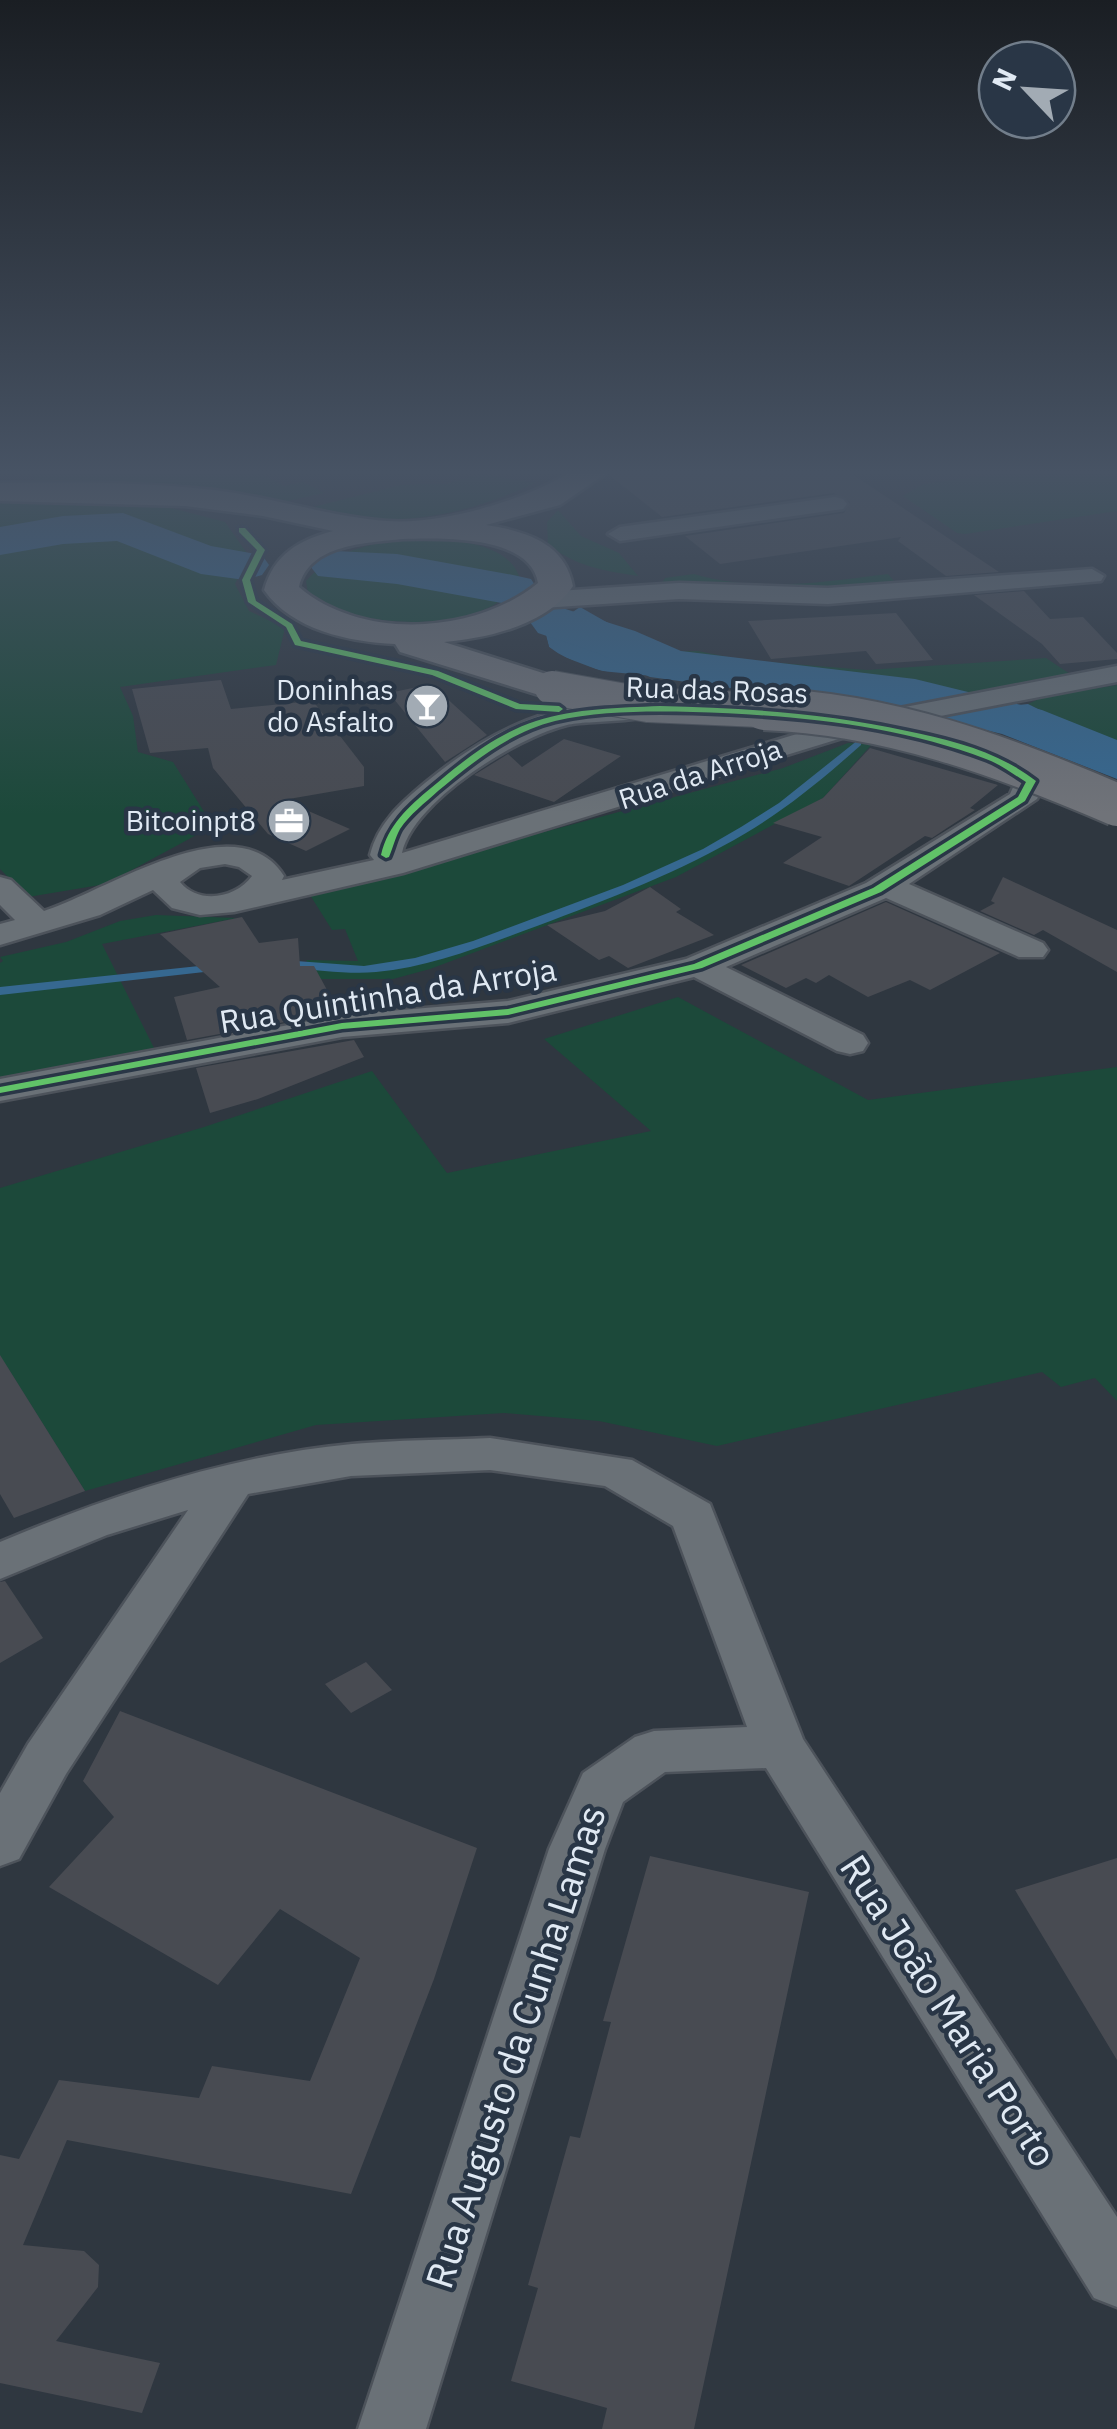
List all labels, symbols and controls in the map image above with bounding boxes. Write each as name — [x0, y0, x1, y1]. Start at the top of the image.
north arrow — [977, 40, 1077, 140]
text: N — [983, 62, 1025, 96]
street label: Rua das Rosas — [625, 668, 809, 711]
place label: Doninhas do Asfalto — [267, 671, 394, 740]
bar icon: Doninhas do Asfalto — [404, 683, 450, 729]
street label: Rua da Arroja — [614, 730, 786, 817]
office icon: Bitcoinpt8 — [266, 798, 312, 844]
place label: Bitcoinpt8 — [126, 802, 256, 839]
street label: Rua Quintinha da Arroja — [216, 948, 559, 1042]
street label: Rua Augusto da Cunha Lamas — [413, 1799, 616, 2294]
street label: Rua João Maria Porto — [830, 1845, 1068, 2175]

